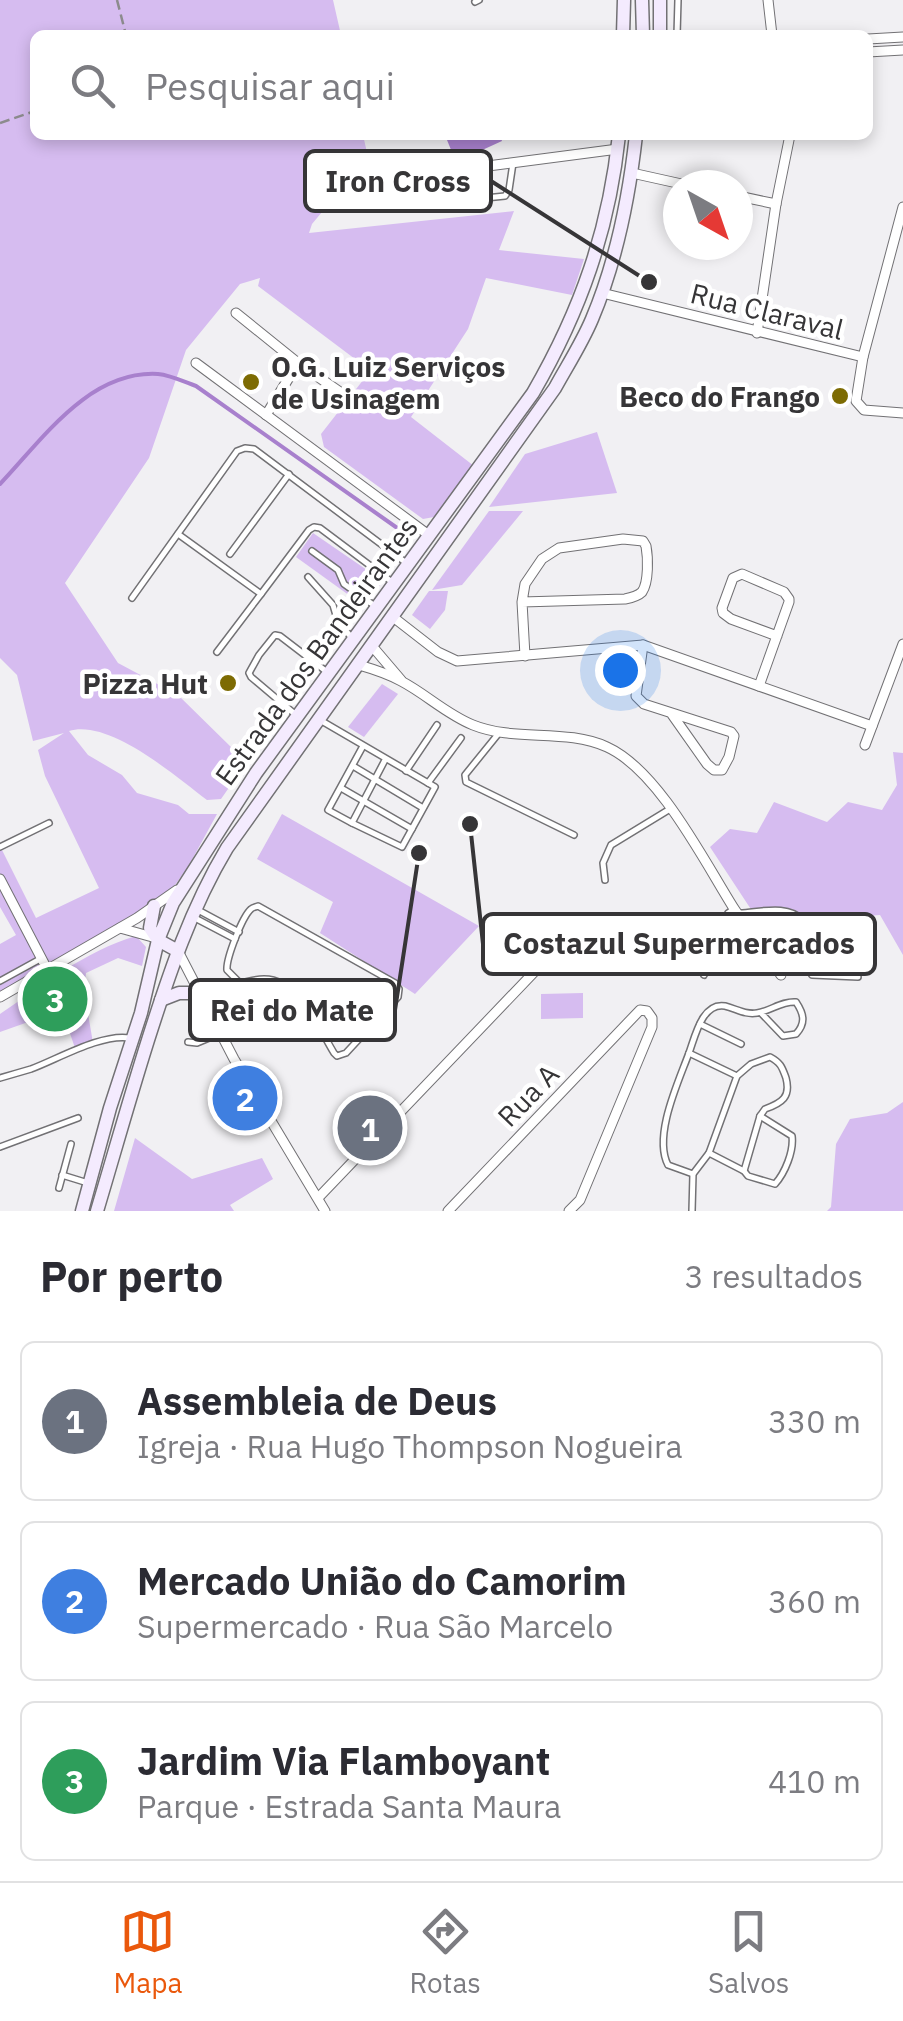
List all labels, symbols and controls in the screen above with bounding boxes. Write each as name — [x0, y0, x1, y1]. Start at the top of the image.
search box — [30, 30, 873, 140]
icon: search — [65, 58, 120, 113]
text: Pesquisar aqui — [145, 61, 395, 110]
callout: Iron Cross — [305, 151, 491, 211]
text: Iron Cross — [325, 161, 471, 200]
north arrow — [663, 170, 753, 260]
street label: Rua Claraval — [687, 274, 847, 348]
place label: O.G. Luiz Serviços de Usinagem — [271, 348, 505, 417]
marker: O.G. Luiz Serviços de Usinagem — [240, 371, 262, 393]
place label: Beco do Frango — [619, 378, 820, 415]
marker: Beco do Frango — [829, 385, 851, 407]
street label: Estrada dos Bandeirantes — [206, 510, 426, 792]
your location — [595, 645, 646, 696]
place label: Pizza Hut — [82, 665, 208, 702]
marker: Pizza Hut — [217, 672, 239, 694]
callout: Costazul Supermercados — [483, 914, 875, 974]
text: Costazul Supermercados — [503, 923, 855, 962]
pin: 3 — [22, 962, 88, 1036]
callout: Rei do Mate — [190, 980, 395, 1040]
text: Rei do Mate — [210, 990, 374, 1029]
street label: Rua A — [489, 1056, 567, 1134]
pin: 2 — [212, 1060, 278, 1136]
pin: 1 — [338, 1090, 402, 1166]
text: Por perto — [40, 1249, 223, 1304]
text: 3 resultados — [684, 1255, 863, 1297]
text: Assembleia de Deus — [137, 1376, 497, 1425]
text: 1 — [65, 1400, 84, 1442]
text: 330 m — [768, 1400, 861, 1442]
text: Igreja · Rua Hugo Thompson Nogueira — [137, 1425, 683, 1467]
text: Mercado União do Camorim — [137, 1556, 627, 1605]
text: 2 — [65, 1580, 84, 1622]
text: 360 m — [768, 1580, 861, 1622]
text: Supermercado · Rua São Marcelo — [137, 1605, 613, 1647]
text: Jardim Via Flamboyant — [137, 1736, 550, 1785]
text: 3 — [65, 1760, 84, 1802]
text: 410 m — [768, 1760, 861, 1802]
text: Parque · Estrada Santa Maura — [137, 1785, 561, 1827]
tab: Mapa — [114, 1904, 182, 2001]
tab: Rotas — [409, 1904, 481, 2001]
tab: Salvos — [708, 1904, 789, 2001]

